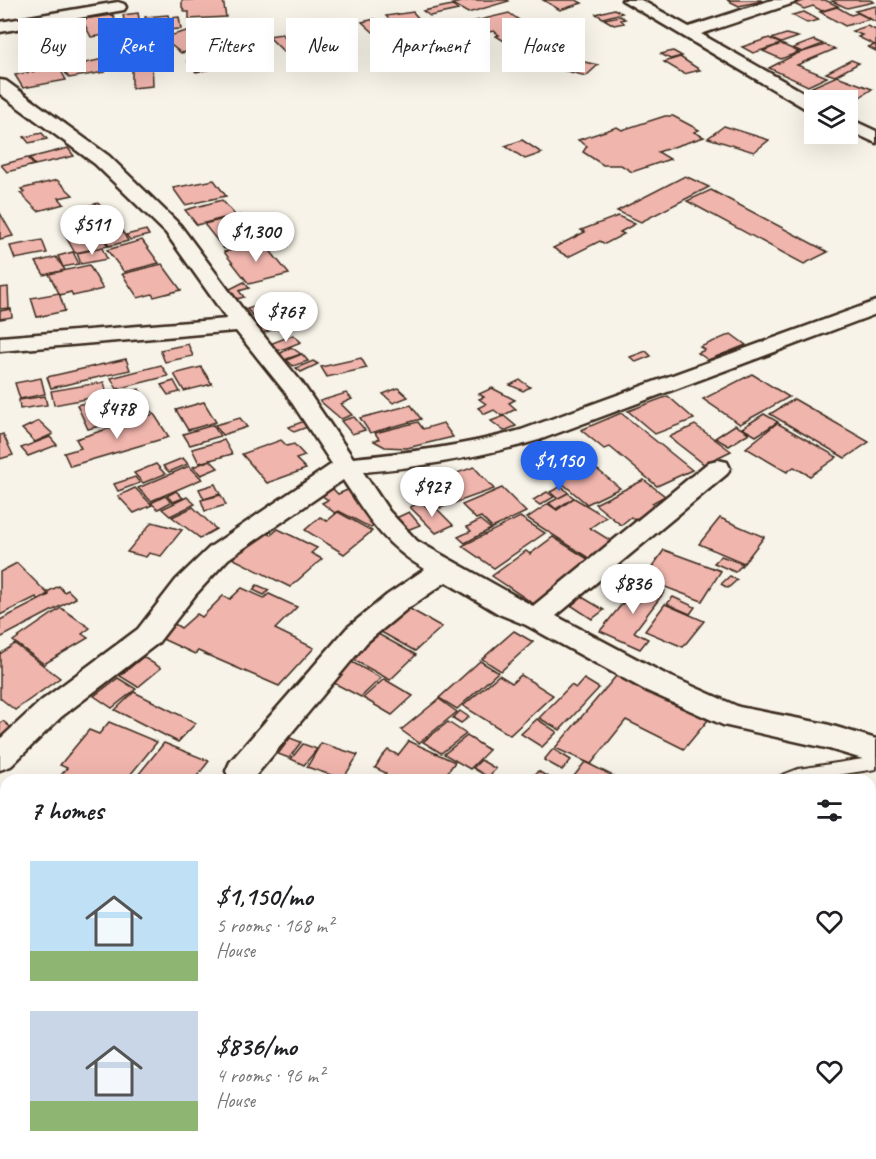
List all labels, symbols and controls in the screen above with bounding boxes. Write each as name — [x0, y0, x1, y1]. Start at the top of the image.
chip: Buy — [18, 18, 86, 72]
chip: Rent — [98, 18, 174, 72]
chip: Filters — [186, 18, 274, 72]
chip: New — [286, 18, 358, 72]
chip: Apartment — [370, 18, 490, 72]
chip: House — [502, 18, 585, 72]
map controls — [804, 90, 858, 144]
button: layers — [804, 90, 858, 144]
pin: $511 — [56, 205, 128, 256]
text: $511 — [74, 212, 110, 237]
pin: $1,300 — [207, 212, 305, 263]
text: $1,300 — [232, 219, 280, 244]
pin: $767 — [250, 292, 322, 343]
text: $767 — [268, 299, 304, 324]
pin: $478 — [81, 389, 153, 440]
text: $478 — [99, 396, 135, 421]
pin: $1,150 — [510, 441, 608, 492]
text: $1,150 — [535, 448, 583, 473]
pin: $927 — [396, 467, 468, 518]
text: $927 — [414, 474, 450, 499]
pin: $836 — [597, 564, 669, 615]
text: $836 — [615, 571, 651, 596]
text: 7 homes — [30, 794, 103, 827]
icon: filters — [813, 794, 846, 827]
text: $1,150/mo — [216, 880, 313, 913]
icon: home — [78, 885, 150, 957]
icon: heart — [813, 905, 846, 938]
text: 5 rooms · 168 m² — [216, 913, 333, 938]
text: House — [216, 938, 255, 963]
text: $836/mo — [216, 1030, 297, 1063]
icon: home — [78, 1035, 150, 1107]
icon: heart — [813, 1055, 846, 1088]
text: 4 rooms · 96 m² — [216, 1063, 324, 1088]
text: House — [216, 1088, 255, 1113]

